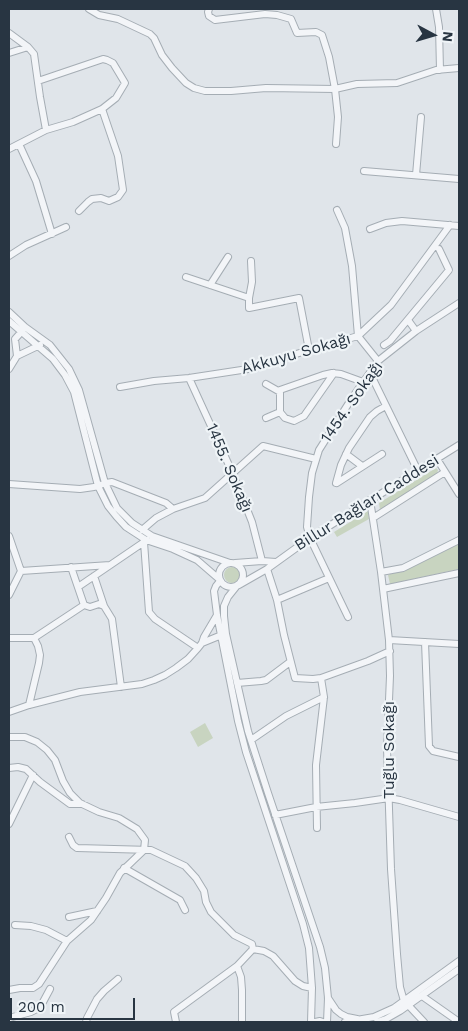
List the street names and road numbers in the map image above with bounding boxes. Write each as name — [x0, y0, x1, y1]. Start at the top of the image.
street label: Akkuyu Sokağı — [239, 329, 353, 379]
street label: 1454. Sokağı — [317, 357, 387, 447]
street label: 1455. Sokağı — [202, 421, 256, 515]
street label: Billur Bağları Caddesi — [291, 451, 443, 555]
street label: Tuğlu Sokağı — [379, 701, 399, 799]

